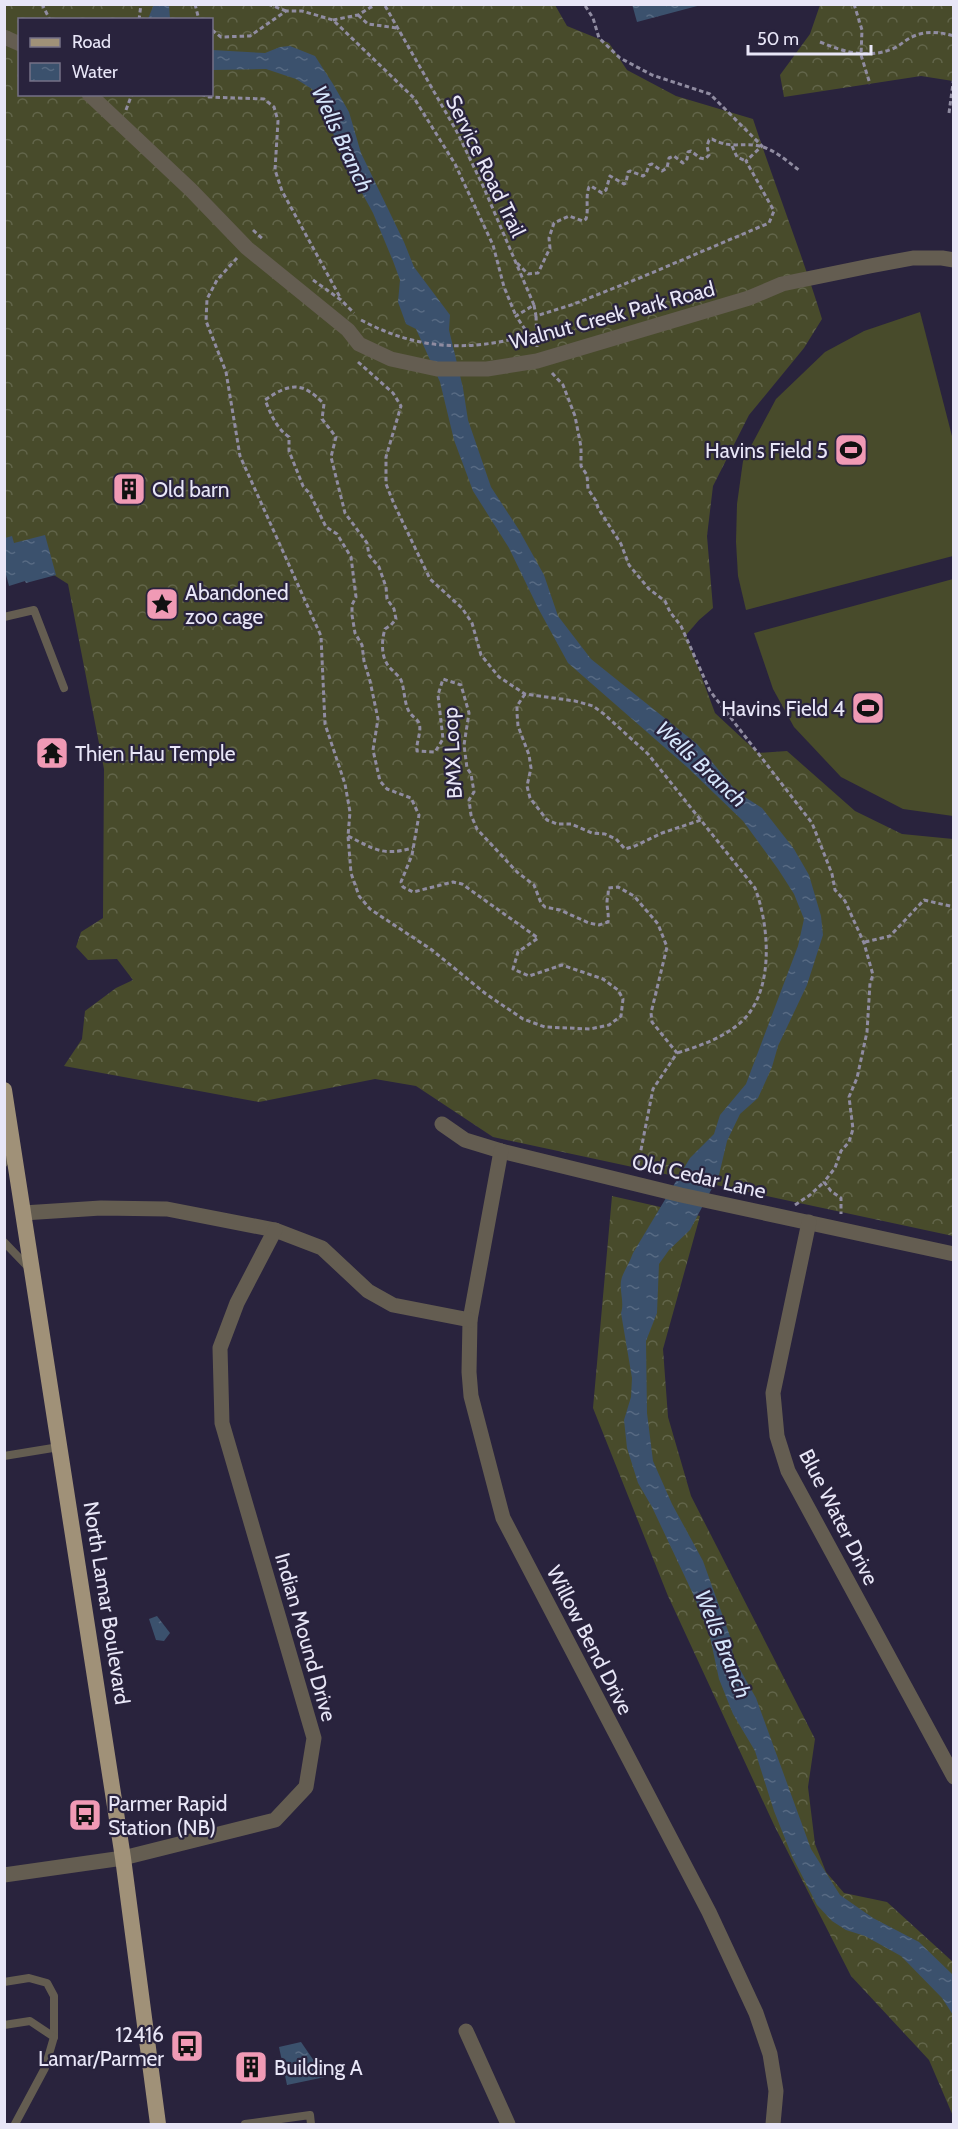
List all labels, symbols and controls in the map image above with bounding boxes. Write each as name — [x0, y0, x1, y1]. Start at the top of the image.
legend — [18, 18, 213, 96]
scale bar — [748, 18, 871, 56]
text: 50 m — [757, 28, 799, 50]
text: Road — [72, 31, 111, 53]
text: Water — [72, 61, 118, 83]
water label: Wells Branch — [306, 81, 378, 197]
street label: Service Road Trail — [441, 91, 531, 241]
street label: Walnut Creek Park Road — [507, 276, 717, 354]
sports icon: Havins Field 5 — [833, 432, 869, 468]
place label: Havins Field 5 — [705, 438, 828, 463]
building icon: Old barn — [111, 471, 147, 507]
place label: Old barn — [152, 477, 229, 502]
place label: Abandoned zoo cage — [185, 580, 289, 629]
place icon: Abandoned zoo cage — [144, 586, 180, 622]
sports icon: Havins Field 4 — [850, 690, 886, 726]
place label: Havins Field 4 — [721, 696, 845, 721]
street label: BMX Loop — [437, 706, 467, 800]
water label: Wells Branch — [650, 715, 752, 813]
temple icon: Thien Hau Temple — [34, 735, 70, 771]
place label: Thien Hau Temple — [75, 741, 236, 766]
street label: Old Cedar Lane — [630, 1148, 769, 1204]
street label: Blue Water Drive — [794, 1445, 884, 1589]
street label: North Lamar Boulevard — [79, 1500, 135, 1706]
street label: Indian Mound Drive — [270, 1550, 342, 1724]
street label: Willow Bend Drive — [542, 1561, 638, 1719]
water label: Wells Branch — [689, 1586, 757, 1702]
place label: Parmer Rapid Station (NB) — [108, 1791, 227, 1840]
bus stop icon: Parmer Rapid Station (NB) — [67, 1797, 103, 1833]
place label: 12416 Lamar/Parmer — [38, 2022, 164, 2071]
bus stop icon: 12416 Lamar/Parmer — [169, 2028, 205, 2064]
building icon: Building A — [233, 2049, 269, 2085]
place label: Building A — [274, 2055, 363, 2080]

